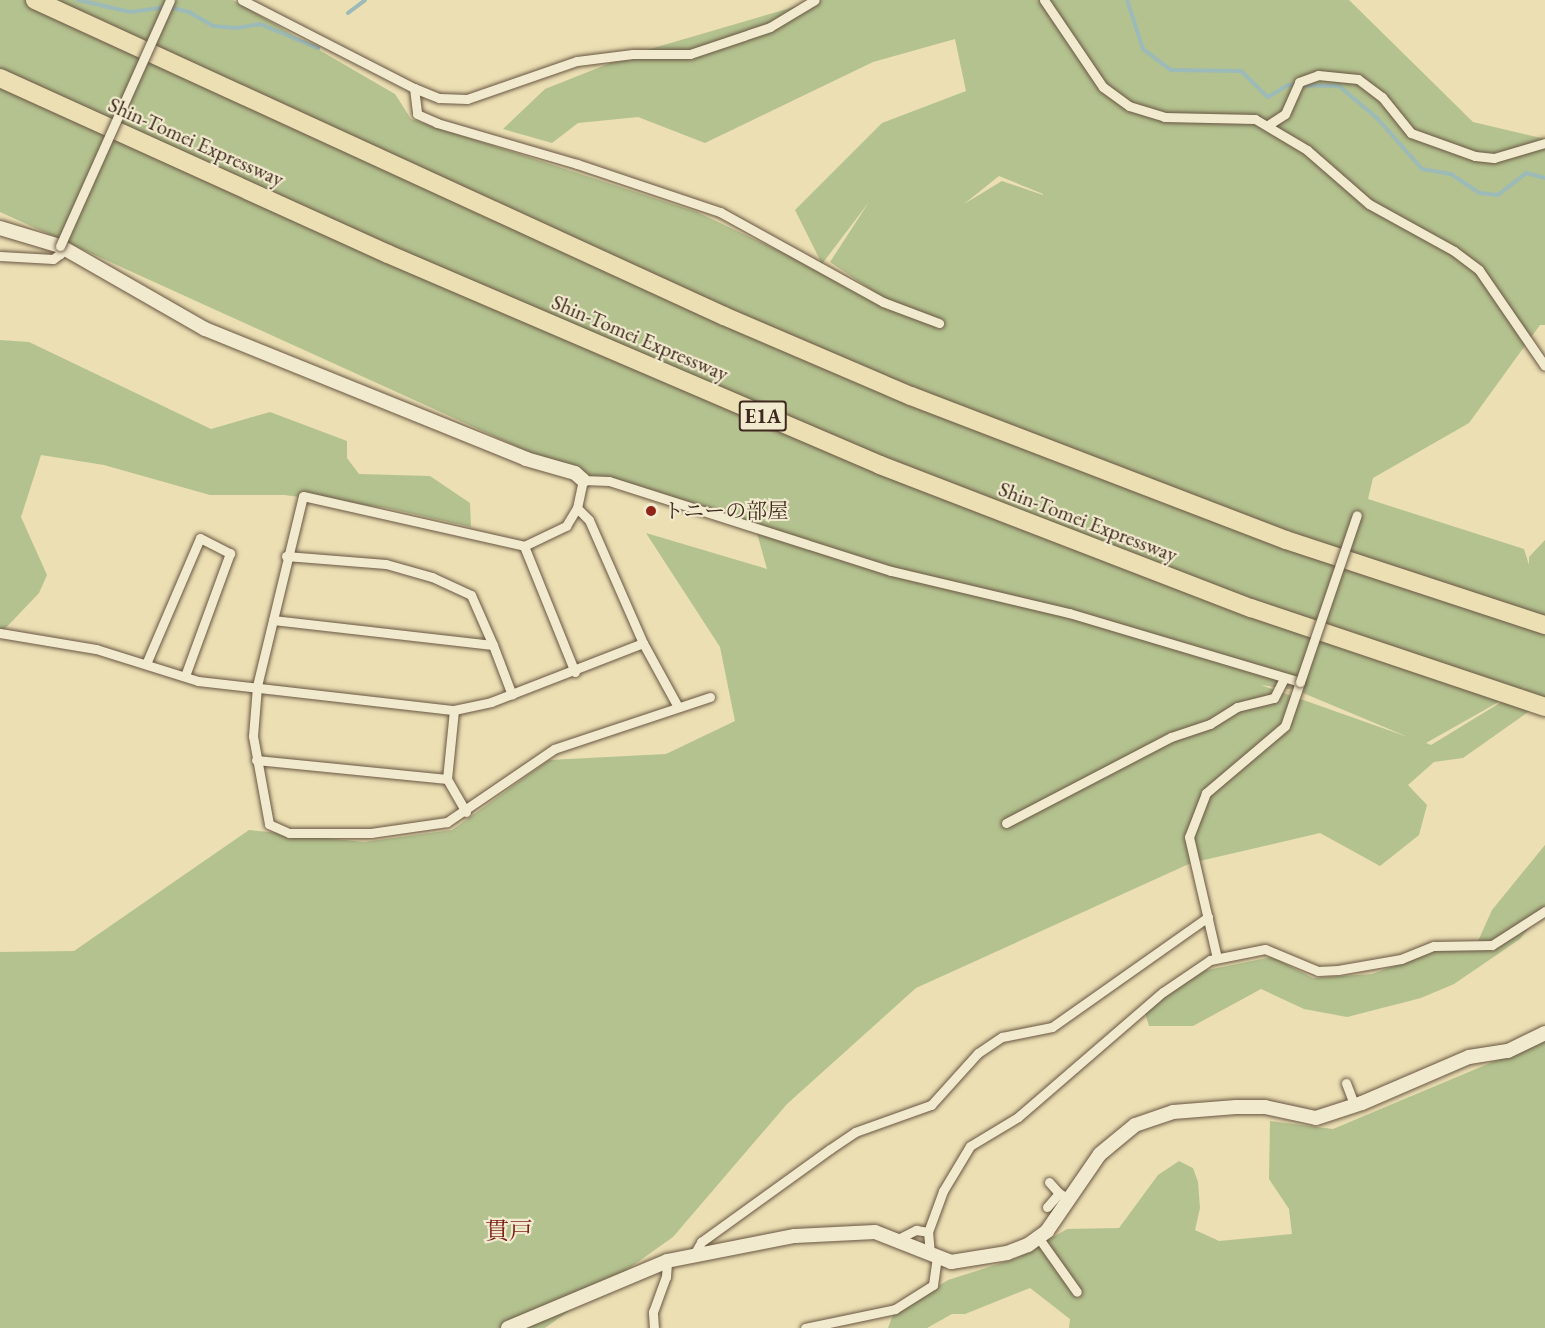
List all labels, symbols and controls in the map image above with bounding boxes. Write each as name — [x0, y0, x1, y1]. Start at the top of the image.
street label: Shin-Tomei Expressway — [104, 92, 288, 192]
street label: Shin-Tomei Expressway — [548, 289, 732, 387]
road number: E1A — [738, 399, 789, 433]
street label: Shin-Tomei Expressway — [995, 476, 1181, 568]
place label: トニーの部屋 — [663, 498, 789, 524]
marker: トニーの部屋 — [644, 504, 658, 518]
district label: 貫戸 — [485, 1217, 533, 1245]

